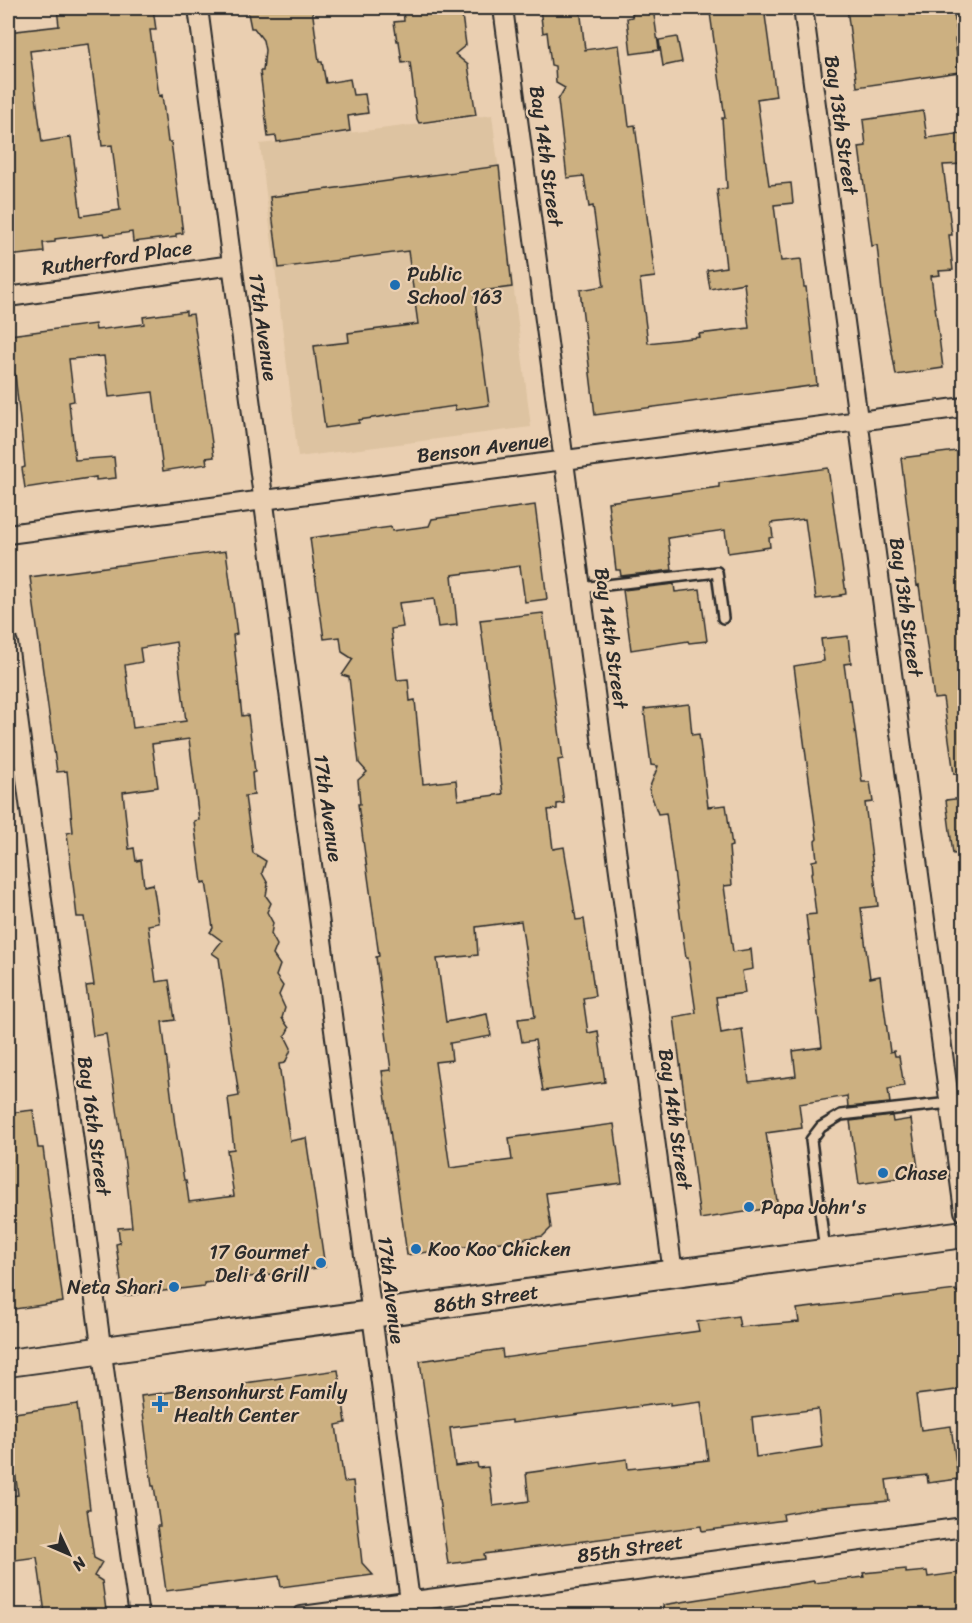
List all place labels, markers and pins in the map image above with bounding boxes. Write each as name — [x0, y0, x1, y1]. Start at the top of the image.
place label: Public School 163 — [407, 257, 502, 315]
marker: Public School 163 — [388, 278, 402, 292]
place label: Chase — [895, 1156, 947, 1191]
marker: Chase — [876, 1166, 890, 1180]
place label: Papa John's — [761, 1190, 867, 1225]
marker: Papa John's — [742, 1200, 756, 1214]
place label: Koo Koo Chicken — [428, 1232, 571, 1267]
place label: 17 Gourmet Deli & Grill — [209, 1235, 310, 1293]
marker: Koo Koo Chicken — [409, 1242, 423, 1256]
marker: 17 Gourmet Deli & Grill — [314, 1256, 328, 1270]
place label: Neta Shari — [67, 1270, 163, 1305]
marker: Neta Shari — [167, 1280, 181, 1294]
place label: Bensonhurst Family Health Center — [174, 1375, 348, 1433]
marker: Bensonhurst Family Health Center — [151, 1395, 169, 1413]

